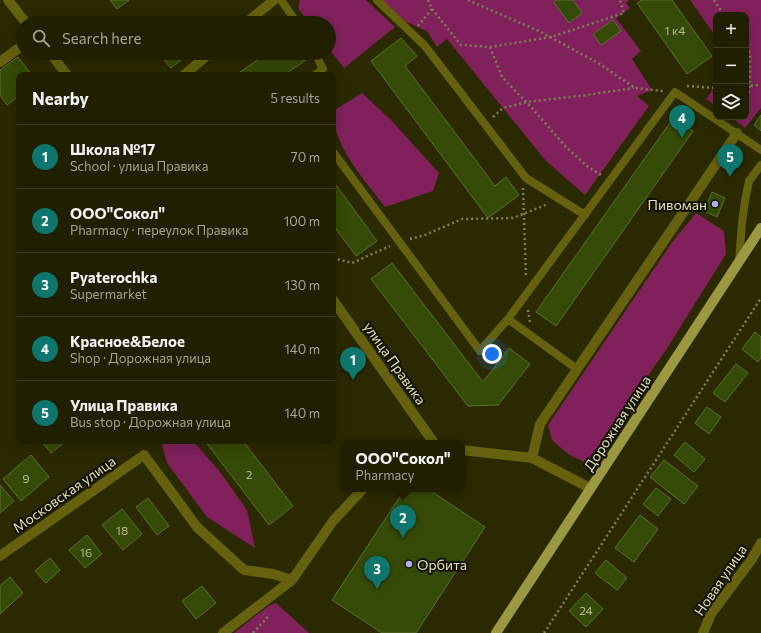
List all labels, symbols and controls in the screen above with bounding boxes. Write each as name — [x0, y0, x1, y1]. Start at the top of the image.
map controls — [713, 12, 749, 120]
button: + — [713, 12, 749, 48]
search box — [16, 16, 336, 60]
house number: 1 к4 — [665, 23, 685, 37]
icon: search — [30, 27, 52, 49]
text: Search here — [62, 29, 141, 47]
button: − — [713, 48, 749, 84]
button: layers — [713, 84, 749, 120]
text: Nearby — [32, 88, 89, 109]
text: 5 results — [270, 90, 320, 106]
pin: 4 — [669, 105, 695, 138]
text: Школа №17 — [70, 140, 155, 158]
pin: 5 — [717, 144, 743, 177]
text: 1 — [42, 149, 48, 165]
text: 70 m — [291, 149, 320, 165]
text: School · улица Правика — [70, 158, 209, 174]
place label: Пивоман — [648, 196, 707, 213]
marker: Пивоман — [710, 199, 720, 209]
text: ООО"Сокол" — [70, 204, 165, 222]
text: 2 — [41, 213, 49, 229]
text: 100 m — [284, 213, 320, 229]
text: Pharmacy · переулок Правика — [70, 222, 249, 238]
text: Pyaterochka — [70, 268, 157, 286]
text: 3 — [41, 277, 49, 293]
text: 130 m — [285, 277, 320, 293]
text: Supermarket — [70, 286, 147, 302]
street label: улица Правика — [360, 318, 430, 408]
text: Красное&Белое — [70, 332, 185, 350]
text: 4 — [41, 341, 49, 357]
text: 140 m — [284, 341, 320, 357]
your location — [482, 344, 502, 364]
pin: 1 — [340, 347, 366, 380]
text: Shop · Дорожная улица — [70, 350, 211, 366]
street label: Дорожная улица — [580, 372, 654, 474]
text: Улица Правика — [70, 396, 178, 414]
text: 5 — [41, 405, 49, 421]
text: 140 m — [284, 405, 320, 421]
text: Bus stop · Дорожная улица — [70, 414, 231, 430]
popup — [341, 440, 465, 492]
text: ООО"Сокол" — [356, 449, 450, 467]
street label: Московская улица — [9, 452, 119, 536]
house number: 2 — [246, 467, 253, 481]
text: Pharmacy — [356, 467, 414, 483]
house number: 9 — [22, 471, 30, 485]
pin: 2 — [390, 505, 416, 538]
house number: 18 — [116, 523, 128, 537]
street label: Новая улица — [690, 541, 750, 619]
house number: 16 — [80, 545, 92, 559]
pin: 3 — [364, 556, 390, 589]
place label: Орбита — [417, 556, 467, 573]
marker: Орбита — [404, 559, 414, 569]
house number: 24 — [579, 603, 593, 617]

